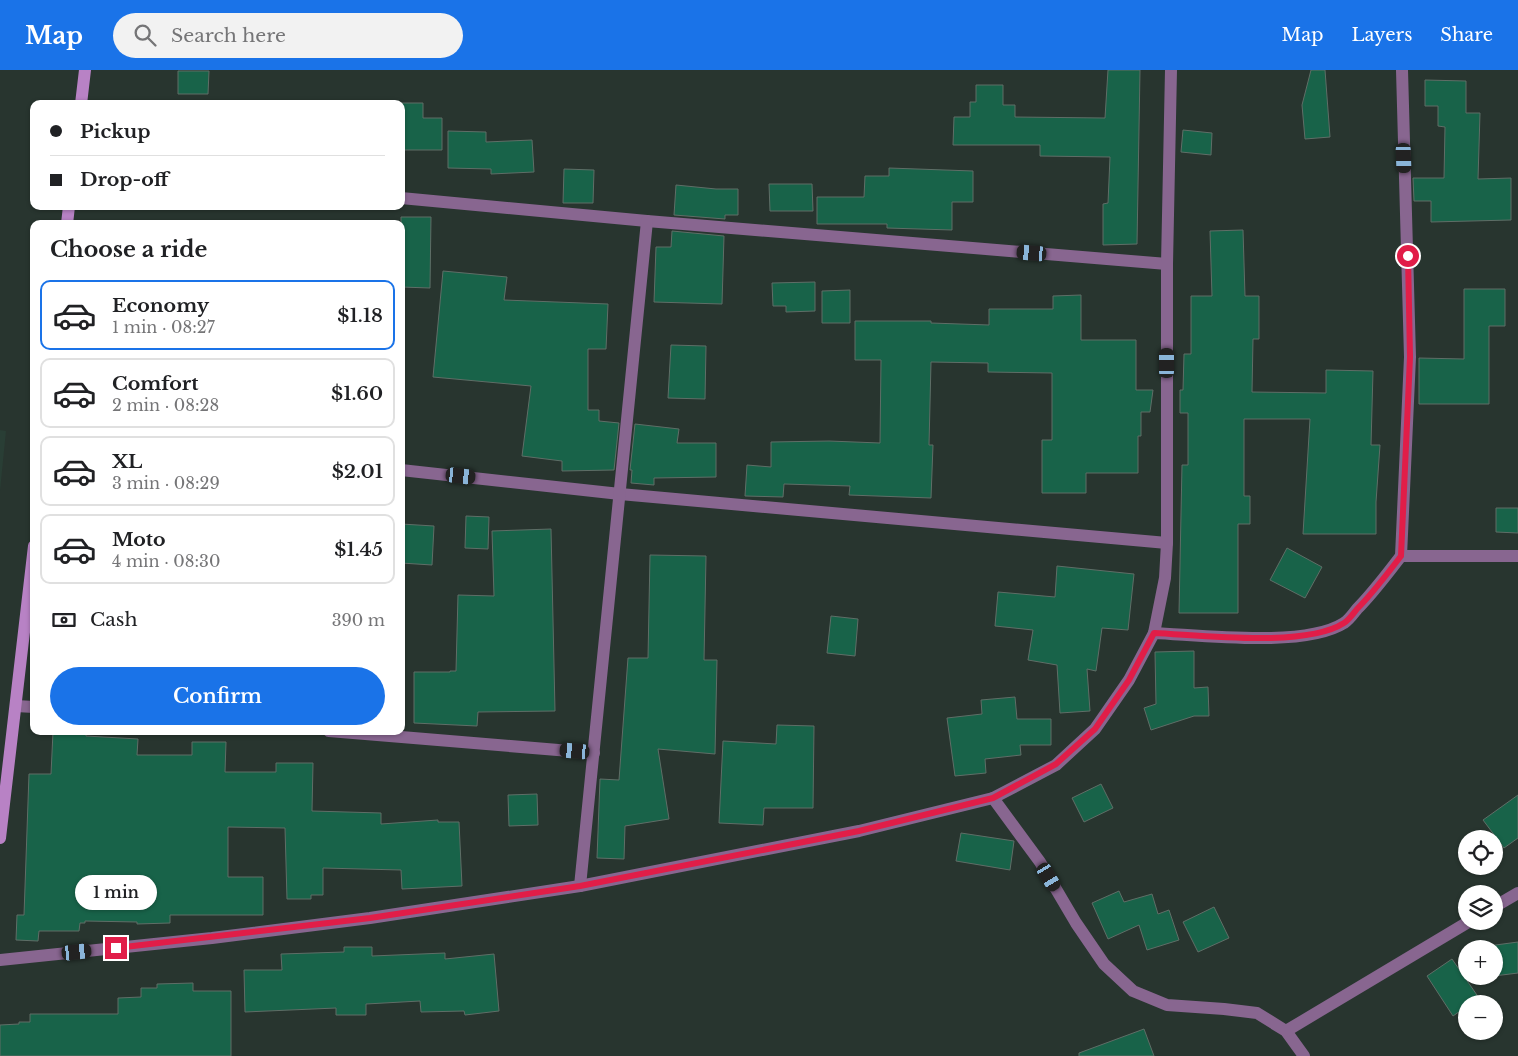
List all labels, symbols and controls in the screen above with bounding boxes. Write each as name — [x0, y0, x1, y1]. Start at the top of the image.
search box — [113, 13, 463, 58]
text: Map — [25, 21, 83, 50]
icon: search — [131, 21, 159, 49]
text: Search here — [171, 24, 286, 47]
text: Map — [1282, 24, 1323, 46]
text: Layers — [1351, 24, 1412, 46]
text: Share — [1440, 24, 1493, 46]
text: Pickup — [80, 120, 151, 143]
car — [1395, 143, 1412, 173]
text: Drop-off — [80, 168, 169, 191]
text: Choose a ride — [50, 236, 207, 263]
car — [1016, 244, 1047, 262]
route start — [1397, 245, 1419, 267]
icon: car — [52, 293, 97, 338]
text: Economy — [112, 294, 209, 317]
text: $1.18 — [337, 304, 383, 327]
text: 1 min · 08:27 — [112, 317, 215, 337]
car — [1159, 348, 1174, 378]
icon: car — [52, 371, 97, 416]
text: Comfort — [112, 372, 199, 395]
text: $1.60 — [331, 382, 383, 405]
text: 2 min · 08:28 — [112, 395, 219, 415]
icon: car — [52, 449, 97, 494]
text: XL — [112, 450, 142, 473]
text: $2.01 — [332, 460, 383, 483]
car — [445, 467, 476, 485]
text: 3 min · 08:29 — [112, 473, 220, 493]
icon: car — [52, 527, 97, 572]
text: Moto — [112, 528, 166, 551]
text: $1.45 — [334, 538, 383, 561]
text: 4 min · 08:30 — [112, 551, 220, 571]
icon: cash — [50, 606, 78, 634]
text: Cash — [90, 608, 137, 631]
text: 390 m — [332, 610, 385, 630]
button: Confirm — [50, 667, 385, 725]
car — [559, 742, 590, 760]
map controls — [1458, 830, 1503, 1040]
button: locate — [1458, 830, 1503, 875]
car — [1034, 860, 1063, 894]
callout: 1 min — [75, 876, 157, 910]
text: 1 min — [93, 882, 139, 902]
button: layers — [1458, 885, 1503, 930]
route end — [105, 937, 127, 959]
button: + — [1458, 940, 1503, 985]
car — [61, 943, 92, 961]
button: − — [1458, 995, 1503, 1040]

